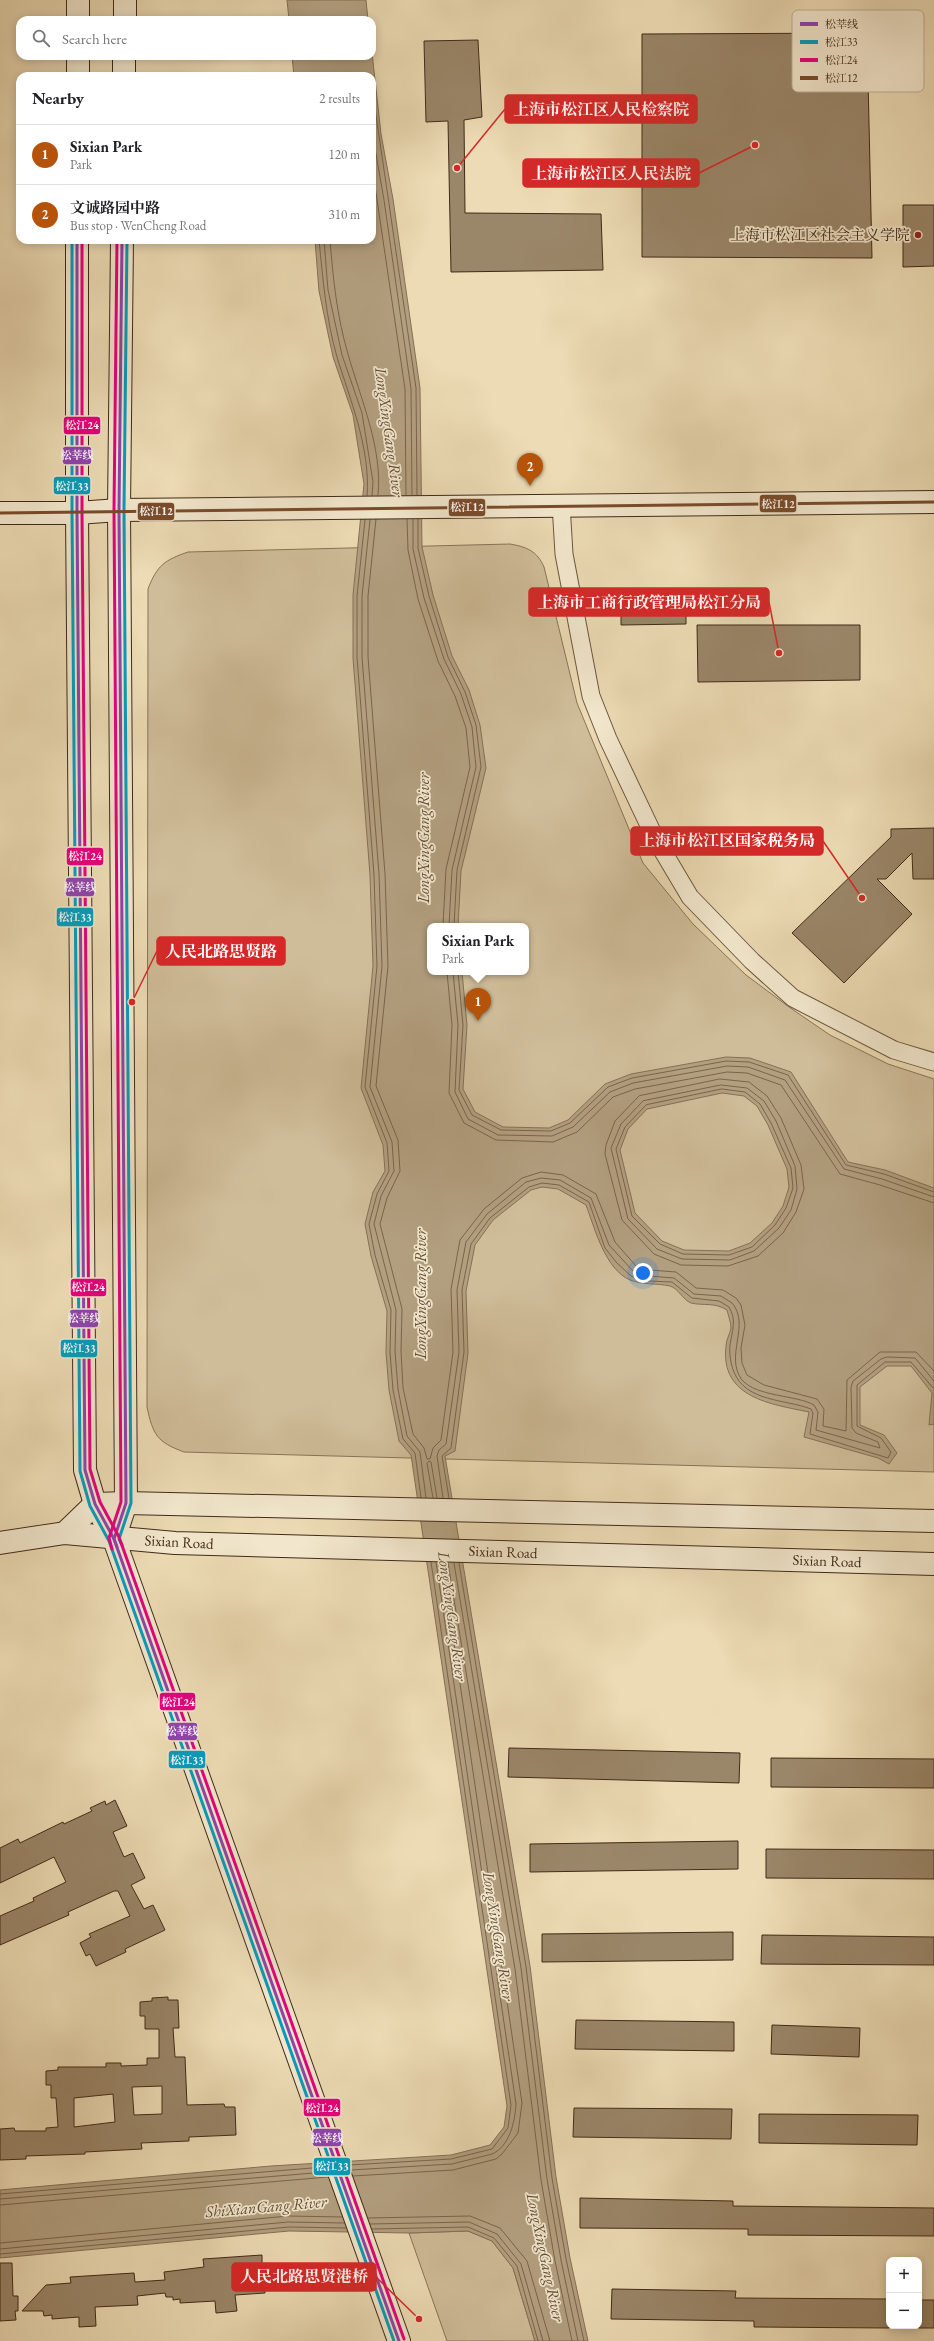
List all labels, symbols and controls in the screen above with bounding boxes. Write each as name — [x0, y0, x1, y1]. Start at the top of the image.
legend — [792, 10, 924, 92]
search box — [16, 16, 376, 60]
text: 松莘线 — [825, 17, 858, 31]
icon: search — [30, 27, 52, 49]
text: Search here — [62, 29, 127, 48]
text: 松江33 — [825, 35, 858, 49]
text: 松江24 — [825, 53, 858, 67]
text: 松江12 — [825, 71, 858, 85]
text: Nearby — [32, 87, 84, 109]
text: 2 results — [319, 90, 360, 107]
callout: 上海市松江区人民检察院 — [505, 95, 697, 123]
text: 上海市松江区人民检察院 — [513, 99, 689, 120]
text: Sixian Park — [70, 137, 142, 156]
text: 1 — [42, 146, 48, 163]
text: 120 m — [329, 146, 360, 163]
text: Park — [70, 156, 92, 173]
callout: 上海市松江区人民法院 — [523, 159, 699, 187]
text: 上海市松江区人民法院 — [531, 163, 691, 184]
text: 文诚路园中路 — [70, 198, 160, 217]
text: 2 — [42, 206, 48, 223]
text: 310 m — [329, 206, 360, 223]
text: Bus stop · WenCheng Road — [70, 217, 206, 234]
place label: 上海市松江区社会主义学院 — [730, 225, 910, 244]
marker: 上海市松江区社会主义学院 — [913, 230, 923, 240]
water label: LongXingGang River — [370, 365, 409, 499]
line badge: 松江24 — [63, 416, 101, 435]
text: 松江24 — [65, 418, 99, 432]
line badge: 松莘线 — [62, 446, 92, 465]
text: 松莘线 — [61, 448, 94, 462]
pin: 2 — [517, 453, 543, 486]
line badge: 松江33 — [53, 476, 91, 495]
text: 松江33 — [55, 479, 89, 493]
line badge: 松江12 — [759, 494, 797, 513]
text: 松江12 — [761, 497, 795, 511]
line badge: 松江12 — [448, 498, 486, 517]
text: 松江12 — [450, 500, 484, 514]
line badge: 松江12 — [137, 502, 175, 521]
text: 松江12 — [139, 504, 173, 518]
callout: 上海市工商行政管理局松江分局 — [529, 588, 769, 616]
text: 上海市工商行政管理局松江分局 — [537, 592, 761, 613]
water label: LongXingGang River — [413, 772, 434, 904]
callout: 上海市松江区国家税务局 — [631, 827, 823, 855]
text: 上海市松江区国家税务局 — [639, 830, 815, 851]
line badge: 松江24 — [66, 847, 104, 866]
text: 松江24 — [68, 849, 102, 863]
line badge: 松莘线 — [65, 877, 95, 897]
text: 松莘线 — [64, 880, 97, 894]
line badge: 松江33 — [56, 907, 94, 927]
text: 松江33 — [58, 910, 92, 924]
popup — [427, 923, 529, 975]
text: Sixian Park — [442, 931, 514, 950]
callout: 人民北路思贤路 — [157, 937, 285, 965]
text: 人民北路思贤路 — [165, 941, 277, 962]
text: Park — [442, 950, 464, 967]
pin: 1 — [465, 988, 491, 1021]
water label: LongXingGang River — [410, 1228, 431, 1360]
your location — [633, 1263, 653, 1283]
line badge: 松江24 — [70, 1278, 107, 1297]
text: 松江24 — [71, 1280, 105, 1294]
line badge: 松莘线 — [69, 1309, 99, 1328]
text: 松莘线 — [68, 1311, 101, 1325]
line badge: 松江33 — [60, 1339, 98, 1358]
text: 松江33 — [62, 1341, 96, 1355]
street label: Sixian Road — [144, 1530, 214, 1553]
street label: Sixian Road — [468, 1541, 538, 1562]
water label: LongXingGang River — [433, 1549, 472, 1683]
street label: Sixian Road — [792, 1550, 862, 1571]
line badge: 松江24 — [159, 1692, 196, 1711]
text: 松江24 — [161, 1695, 195, 1709]
line badge: 松莘线 — [167, 1722, 198, 1741]
text: 松莘线 — [166, 1724, 199, 1738]
line badge: 松江33 — [168, 1750, 206, 1769]
text: 松江33 — [170, 1753, 204, 1767]
water label: LongXingGang River — [478, 1869, 519, 2003]
line badge: 松江24 — [303, 2098, 341, 2117]
text: 松江24 — [305, 2101, 339, 2115]
line badge: 松莘线 — [312, 2128, 342, 2147]
text: 松莘线 — [311, 2131, 344, 2145]
line badge: 松江33 — [313, 2157, 351, 2176]
text: 松江33 — [315, 2159, 349, 2173]
water label: LongXingGang River — [521, 2190, 570, 2324]
water label: ShiXianGang River — [204, 2191, 328, 2222]
map controls — [886, 2257, 922, 2329]
button: + — [886, 2257, 922, 2293]
callout: 人民北路思贤港桥 — [232, 2263, 376, 2291]
text: 人民北路思贤港桥 — [240, 2266, 368, 2287]
button: − — [886, 2293, 922, 2329]

